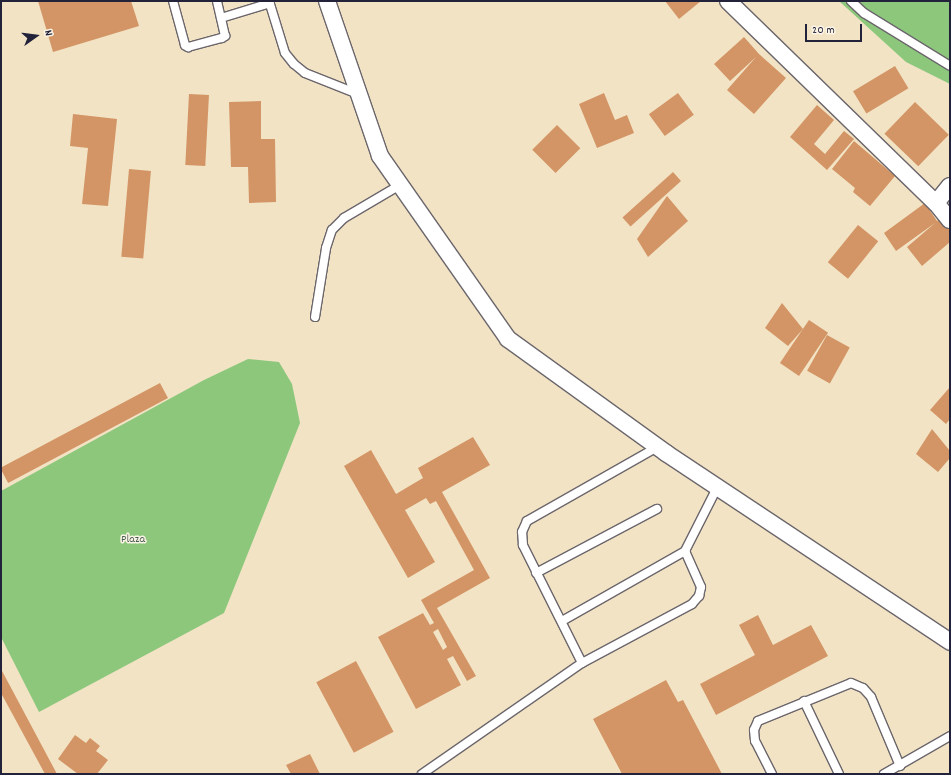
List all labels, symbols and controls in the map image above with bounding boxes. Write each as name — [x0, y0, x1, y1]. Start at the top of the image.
north arrow — [16, 16, 56, 56]
scale bar — [807, 16, 864, 42]
text: 20 m — [812, 22, 835, 39]
text: N — [39, 29, 56, 38]
park label: Plaza — [121, 533, 145, 547]

